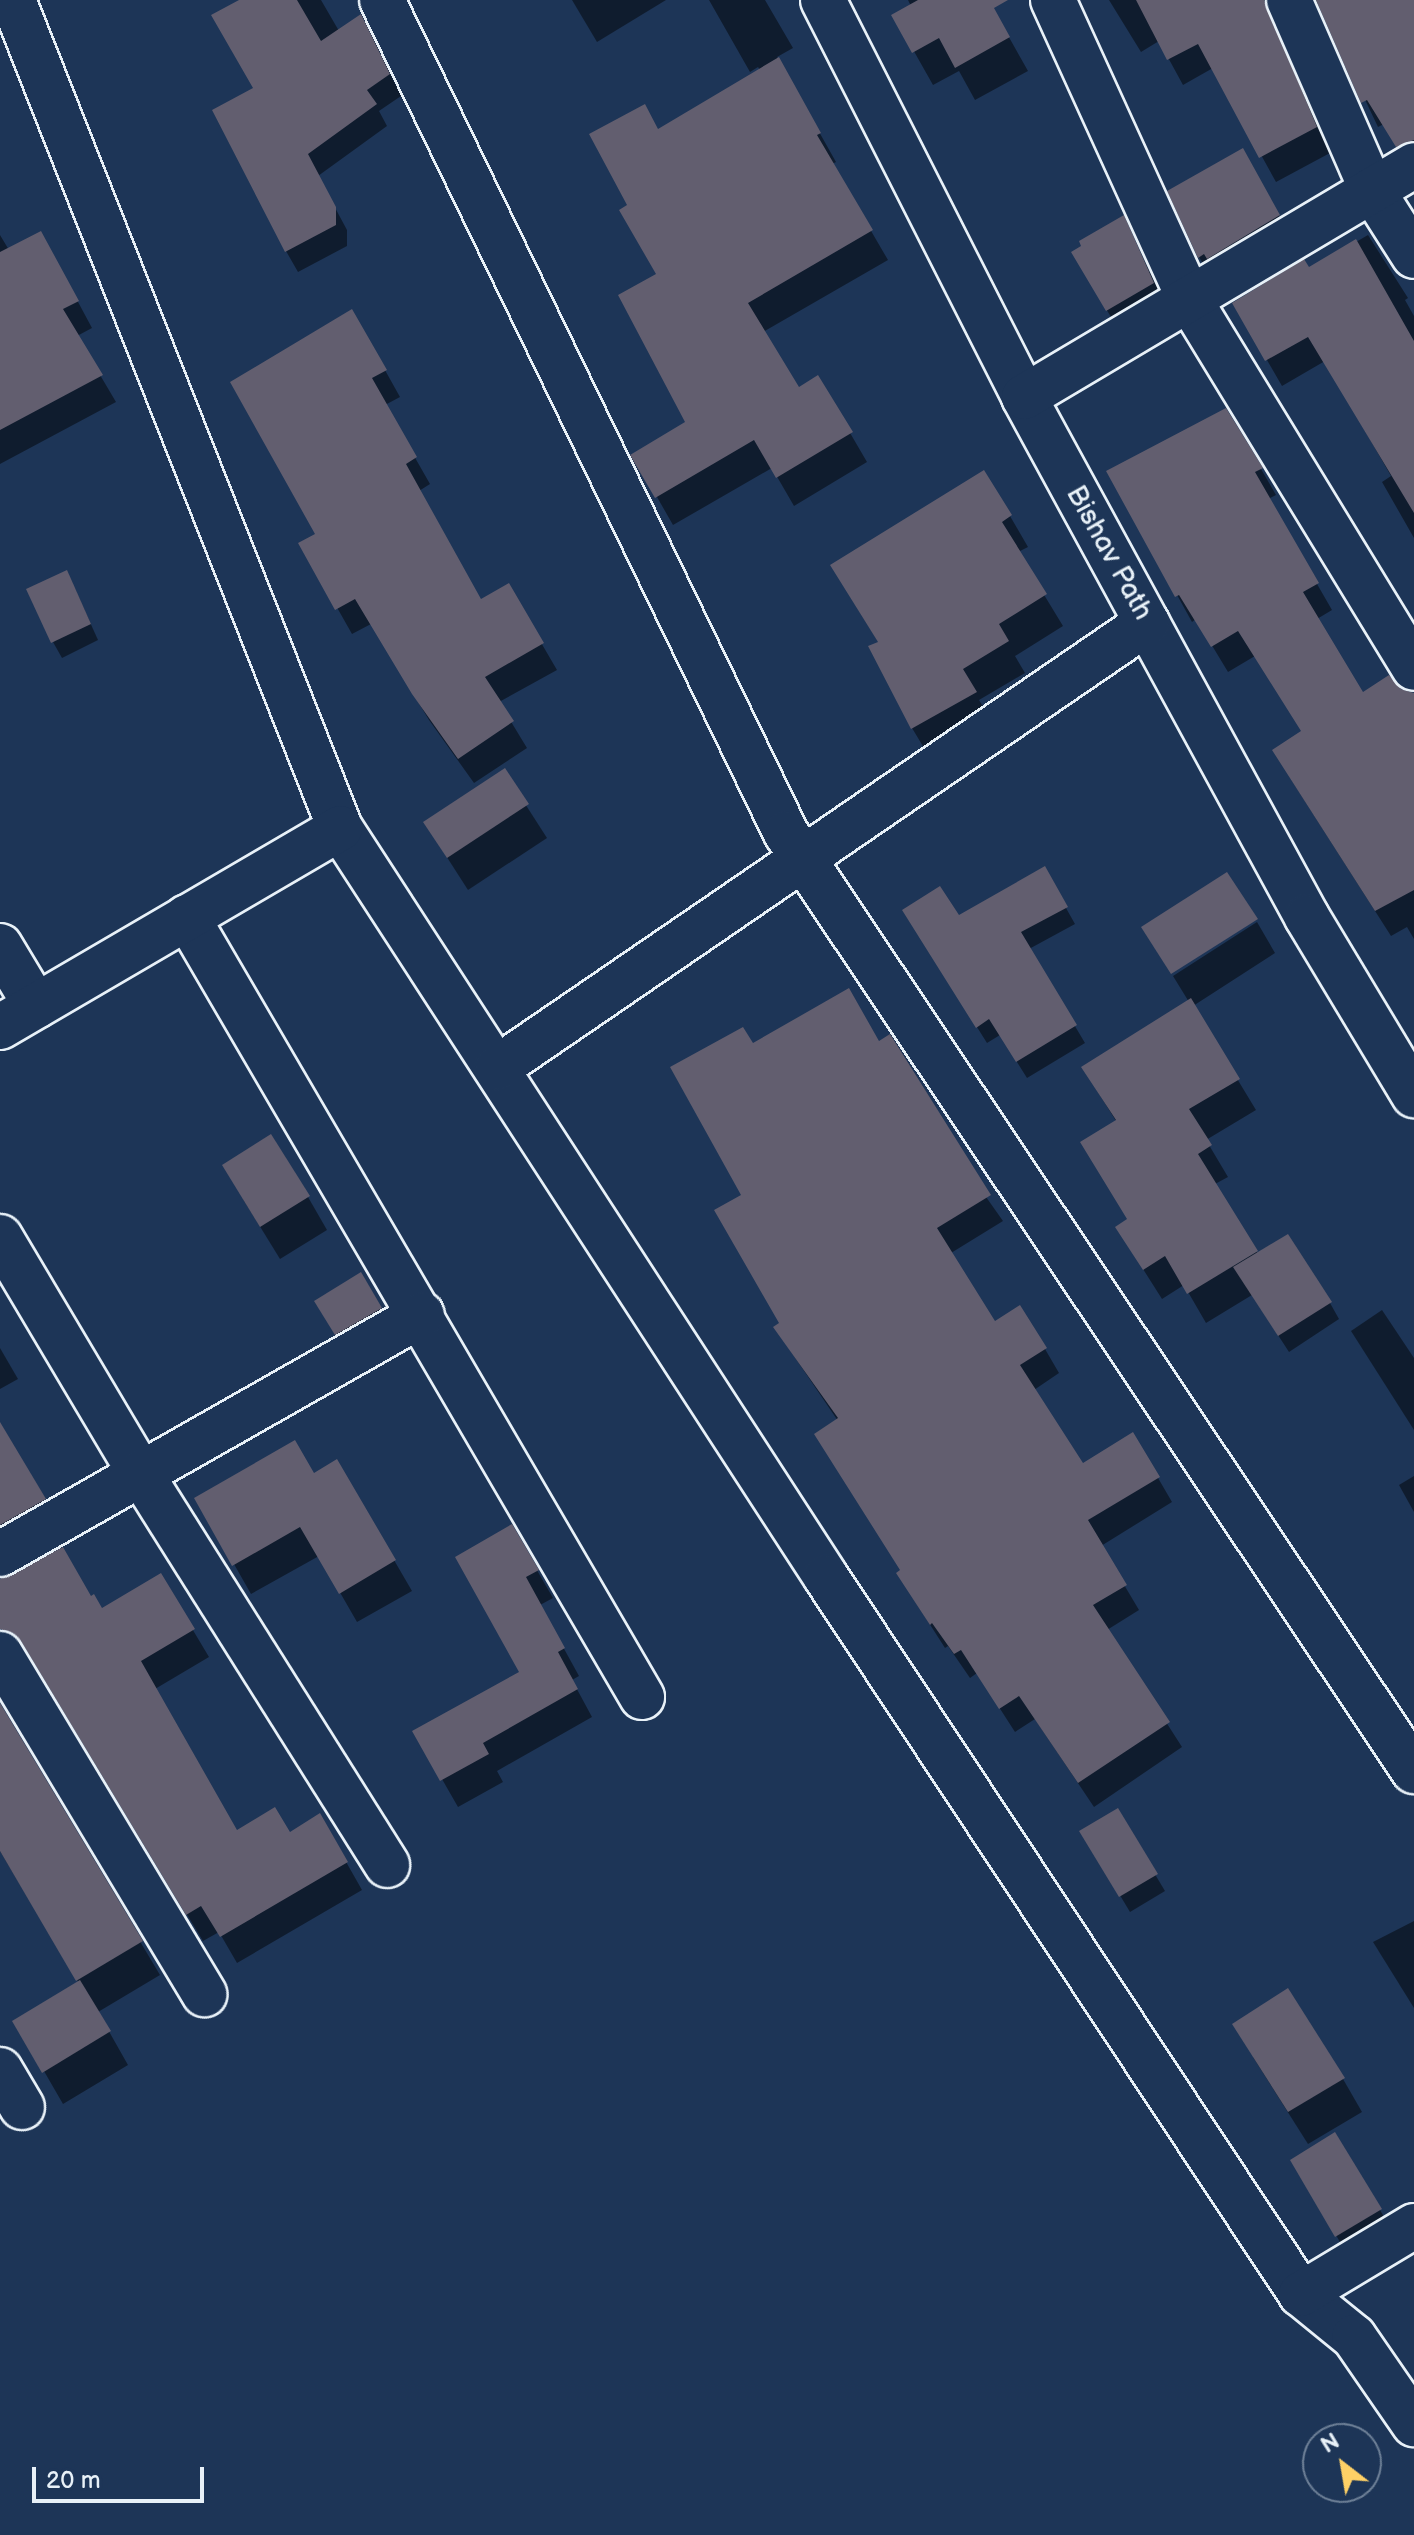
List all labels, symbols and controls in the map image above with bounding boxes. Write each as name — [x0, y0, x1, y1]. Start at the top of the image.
street label: Bishav Path — [1058, 480, 1160, 626]
north arrow — [1302, 2423, 1382, 2503]
text: N — [1316, 2428, 1344, 2460]
scale bar — [36, 2451, 208, 2501]
text: 20 m — [46, 2466, 101, 2495]

